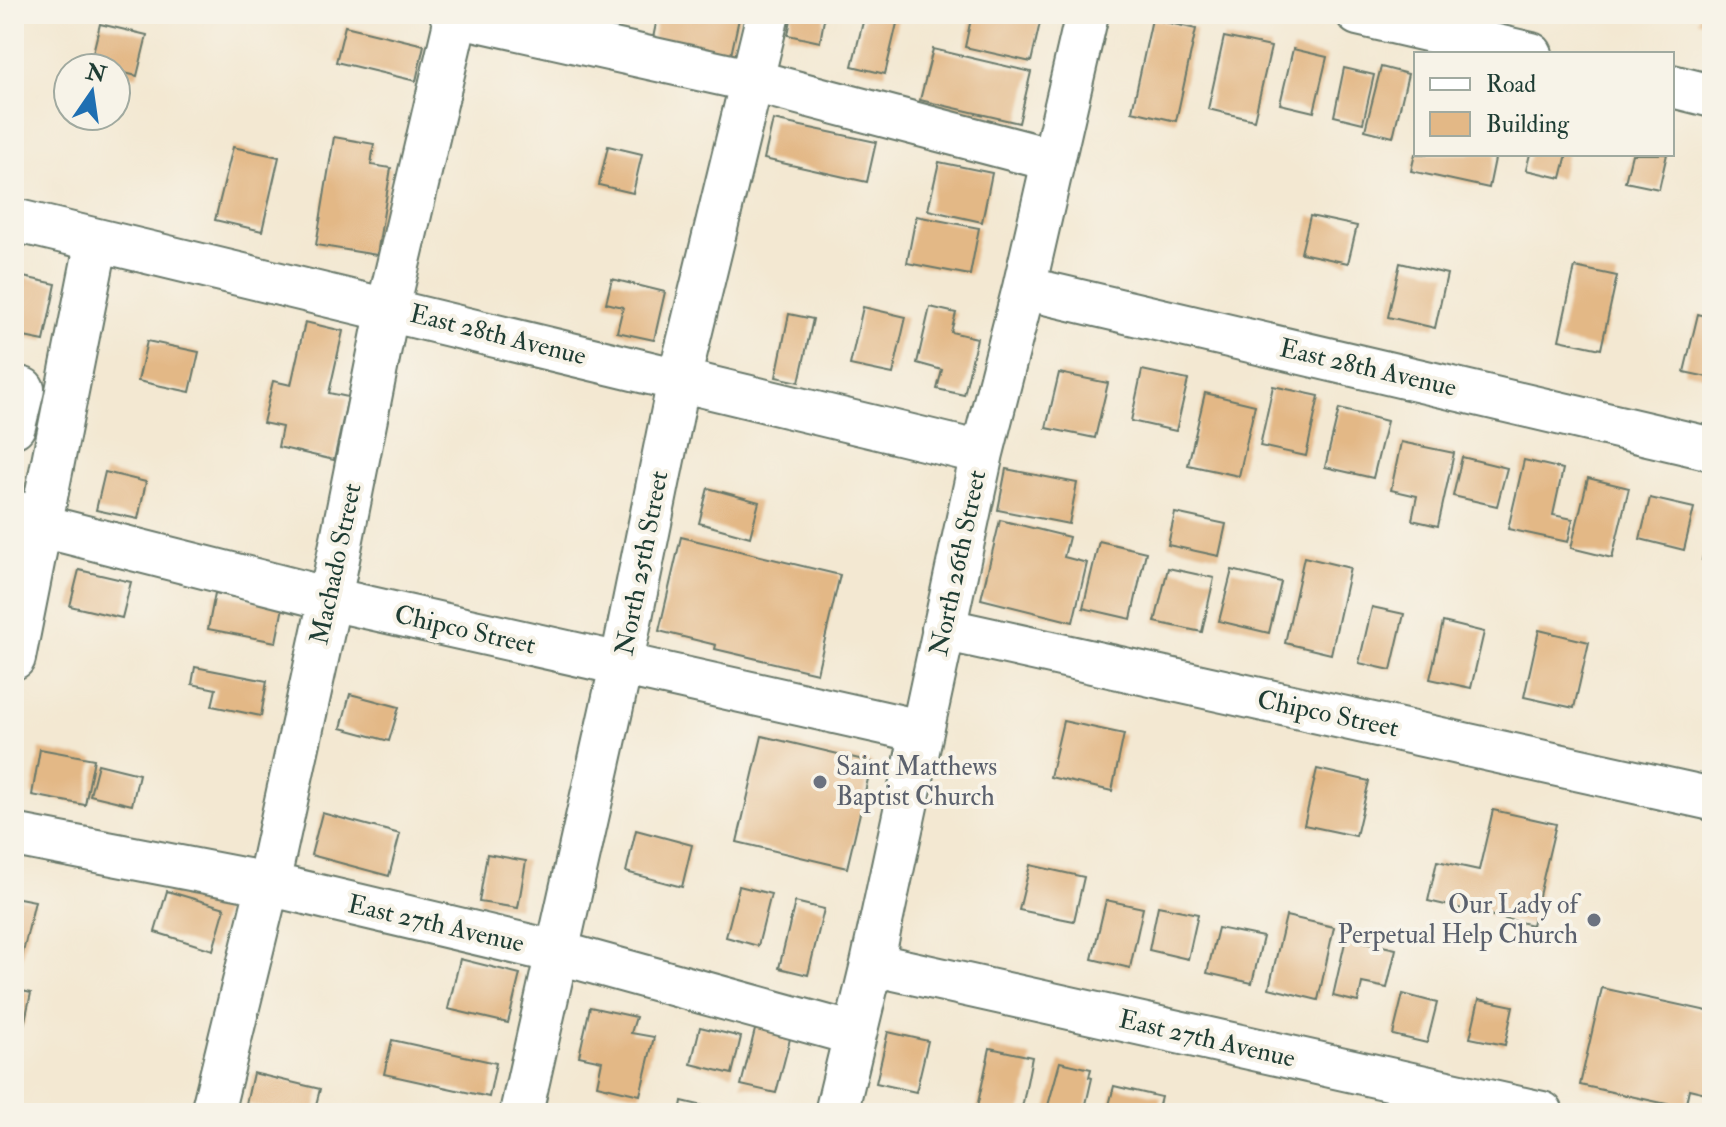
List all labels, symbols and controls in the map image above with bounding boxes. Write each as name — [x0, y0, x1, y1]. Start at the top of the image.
north arrow — [52, 52, 132, 132]
legend — [1414, 52, 1674, 156]
text: N — [83, 57, 109, 89]
text: Road — [1486, 69, 1536, 100]
text: Building — [1486, 109, 1570, 140]
street label: East 28th Avenue — [407, 298, 590, 372]
street label: East 28th Avenue — [1277, 332, 1460, 404]
street label: North 26th Street — [923, 467, 993, 659]
street label: North 25th Street — [608, 468, 676, 658]
street label: Machado Street — [303, 480, 369, 648]
street label: Chipco Street — [391, 598, 539, 663]
street label: Chipco Street — [1254, 683, 1402, 746]
place label: Saint Matthews Baptist Church — [836, 751, 997, 814]
marker: Saint Matthews Baptist Church — [811, 773, 829, 791]
street label: East 27th Avenue — [345, 888, 527, 960]
place label: Our Lady of Perpetual Help Church — [1337, 889, 1582, 952]
marker: Our Lady of Perpetual Help Church — [1585, 911, 1603, 929]
street label: East 27th Avenue — [1116, 1003, 1298, 1075]

